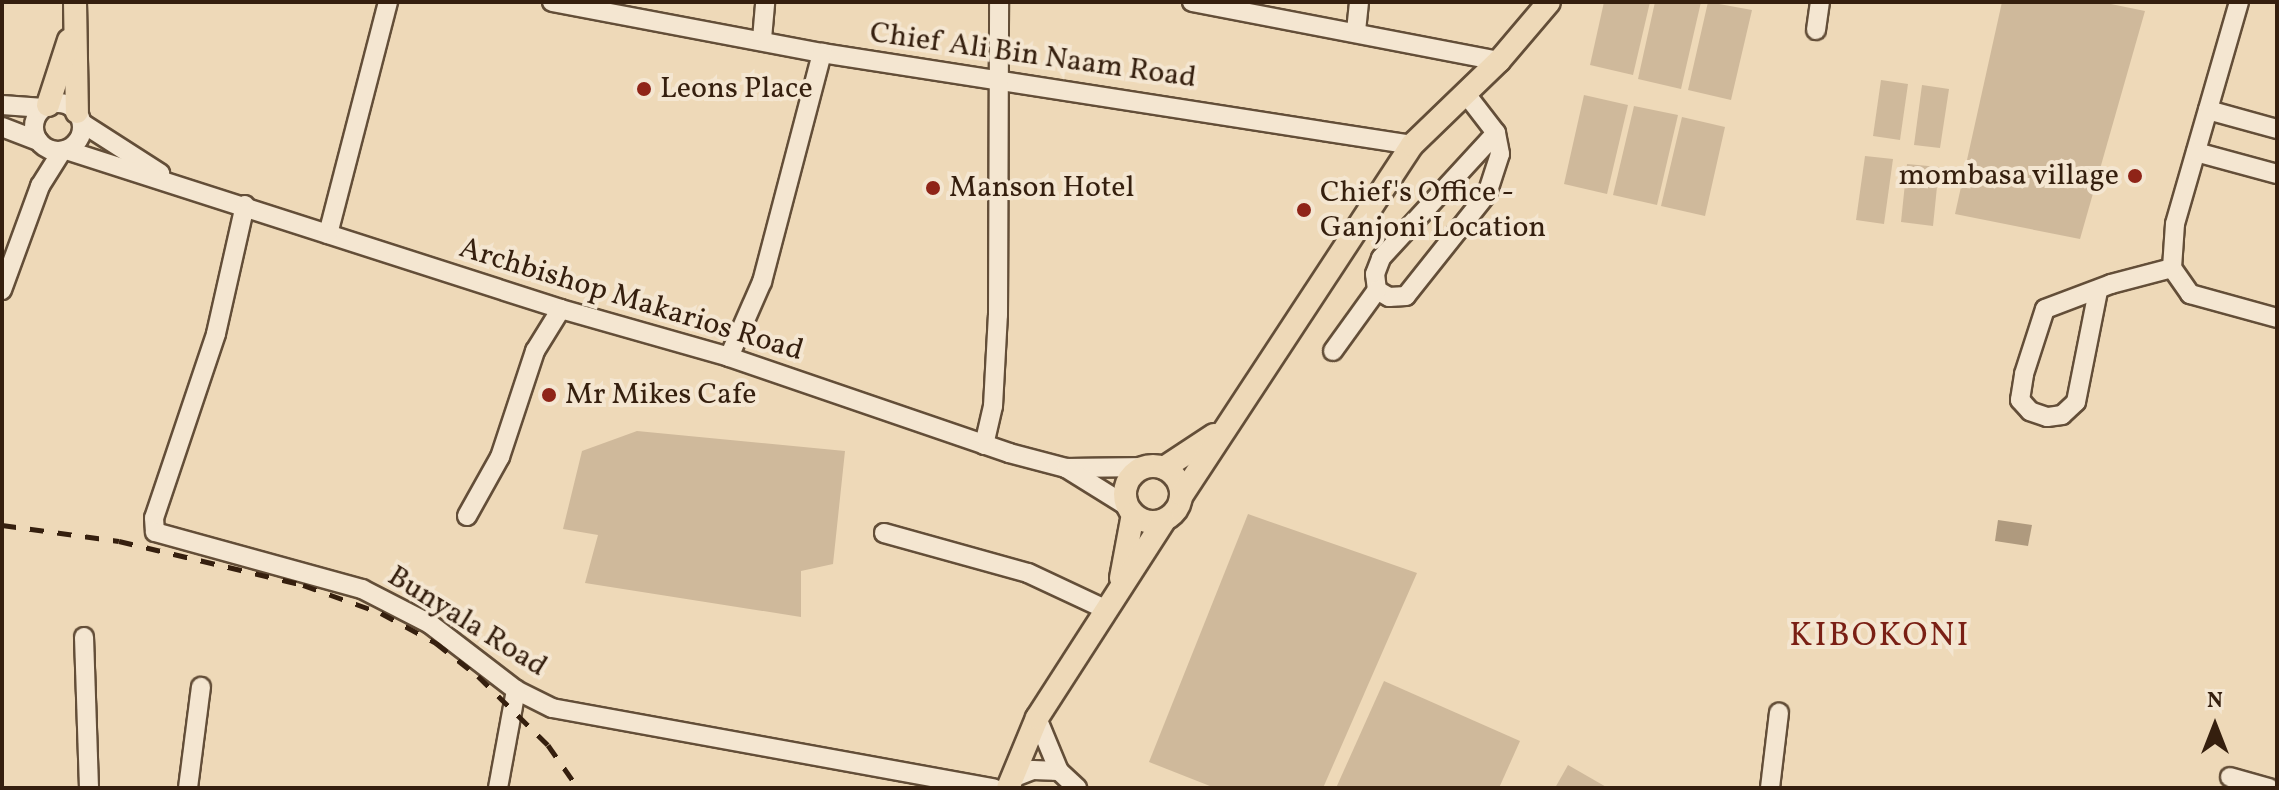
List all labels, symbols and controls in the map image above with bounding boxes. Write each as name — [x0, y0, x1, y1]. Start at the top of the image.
street label: Chief Ali Bin Naam Road — [869, 15, 1197, 97]
place label: Leons Place — [660, 71, 813, 107]
marker: Leons Place — [635, 80, 653, 98]
place label: mombasa village — [1898, 158, 2119, 194]
marker: mombasa village — [2126, 167, 2144, 185]
place label: Manson Hotel — [949, 170, 1134, 206]
place label: Chief's Office - Ganjoni Location — [1320, 175, 1546, 246]
marker: Manson Hotel — [924, 179, 942, 197]
marker: Chief's Office - Ganjoni Location — [1295, 201, 1313, 219]
street label: Archbishop Makarios Road — [455, 230, 807, 370]
place label: Mr Mikes Cafe — [565, 377, 756, 413]
marker: Mr Mikes Cafe — [540, 386, 558, 404]
street label: Bunyala Road — [381, 559, 553, 685]
district label: KIBOKONI — [1789, 617, 1971, 657]
north arrow — [2175, 686, 2255, 766]
text: N — [2207, 686, 2223, 717]

